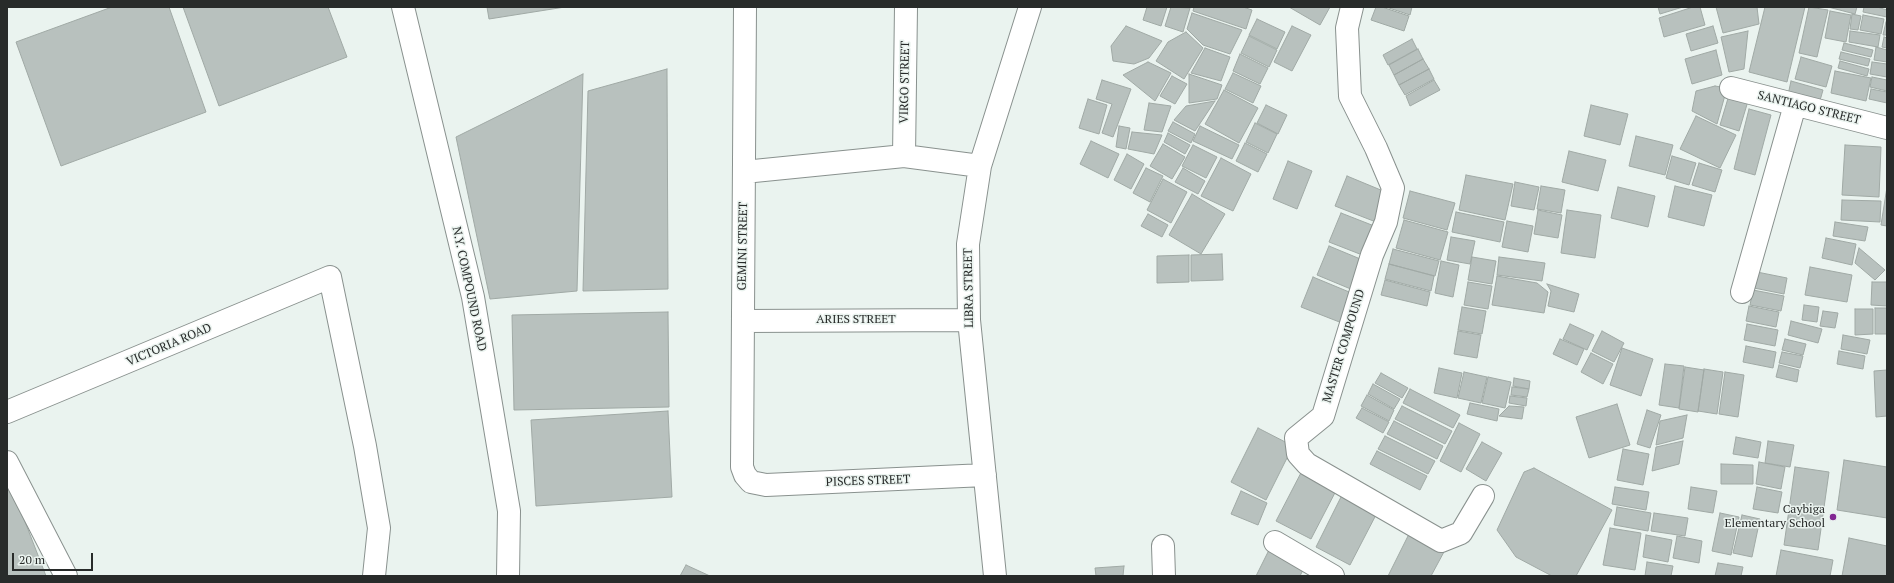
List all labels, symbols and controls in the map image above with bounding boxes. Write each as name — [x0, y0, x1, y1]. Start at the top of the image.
street label: VIRGO STREET — [897, 41, 913, 123]
street label: SANTIAGO STREET — [1756, 88, 1862, 128]
street label: GEMINI STREET — [735, 202, 751, 290]
street label: N.Y. COMPOUND ROAD — [449, 225, 489, 353]
street label: LIBRA STREET — [961, 248, 977, 328]
street label: MASTER COMPOUND — [1320, 288, 1368, 404]
street label: ARIES STREET — [816, 313, 896, 327]
street label: VICTORIA ROAD — [124, 321, 214, 369]
street label: PISCES STREET — [825, 472, 911, 490]
place label: Caybiga Elementary School — [1725, 503, 1825, 531]
marker: Caybiga Elementary School — [1828, 512, 1838, 522]
scale bar — [14, 545, 95, 571]
text: 20 m — [19, 552, 45, 567]

